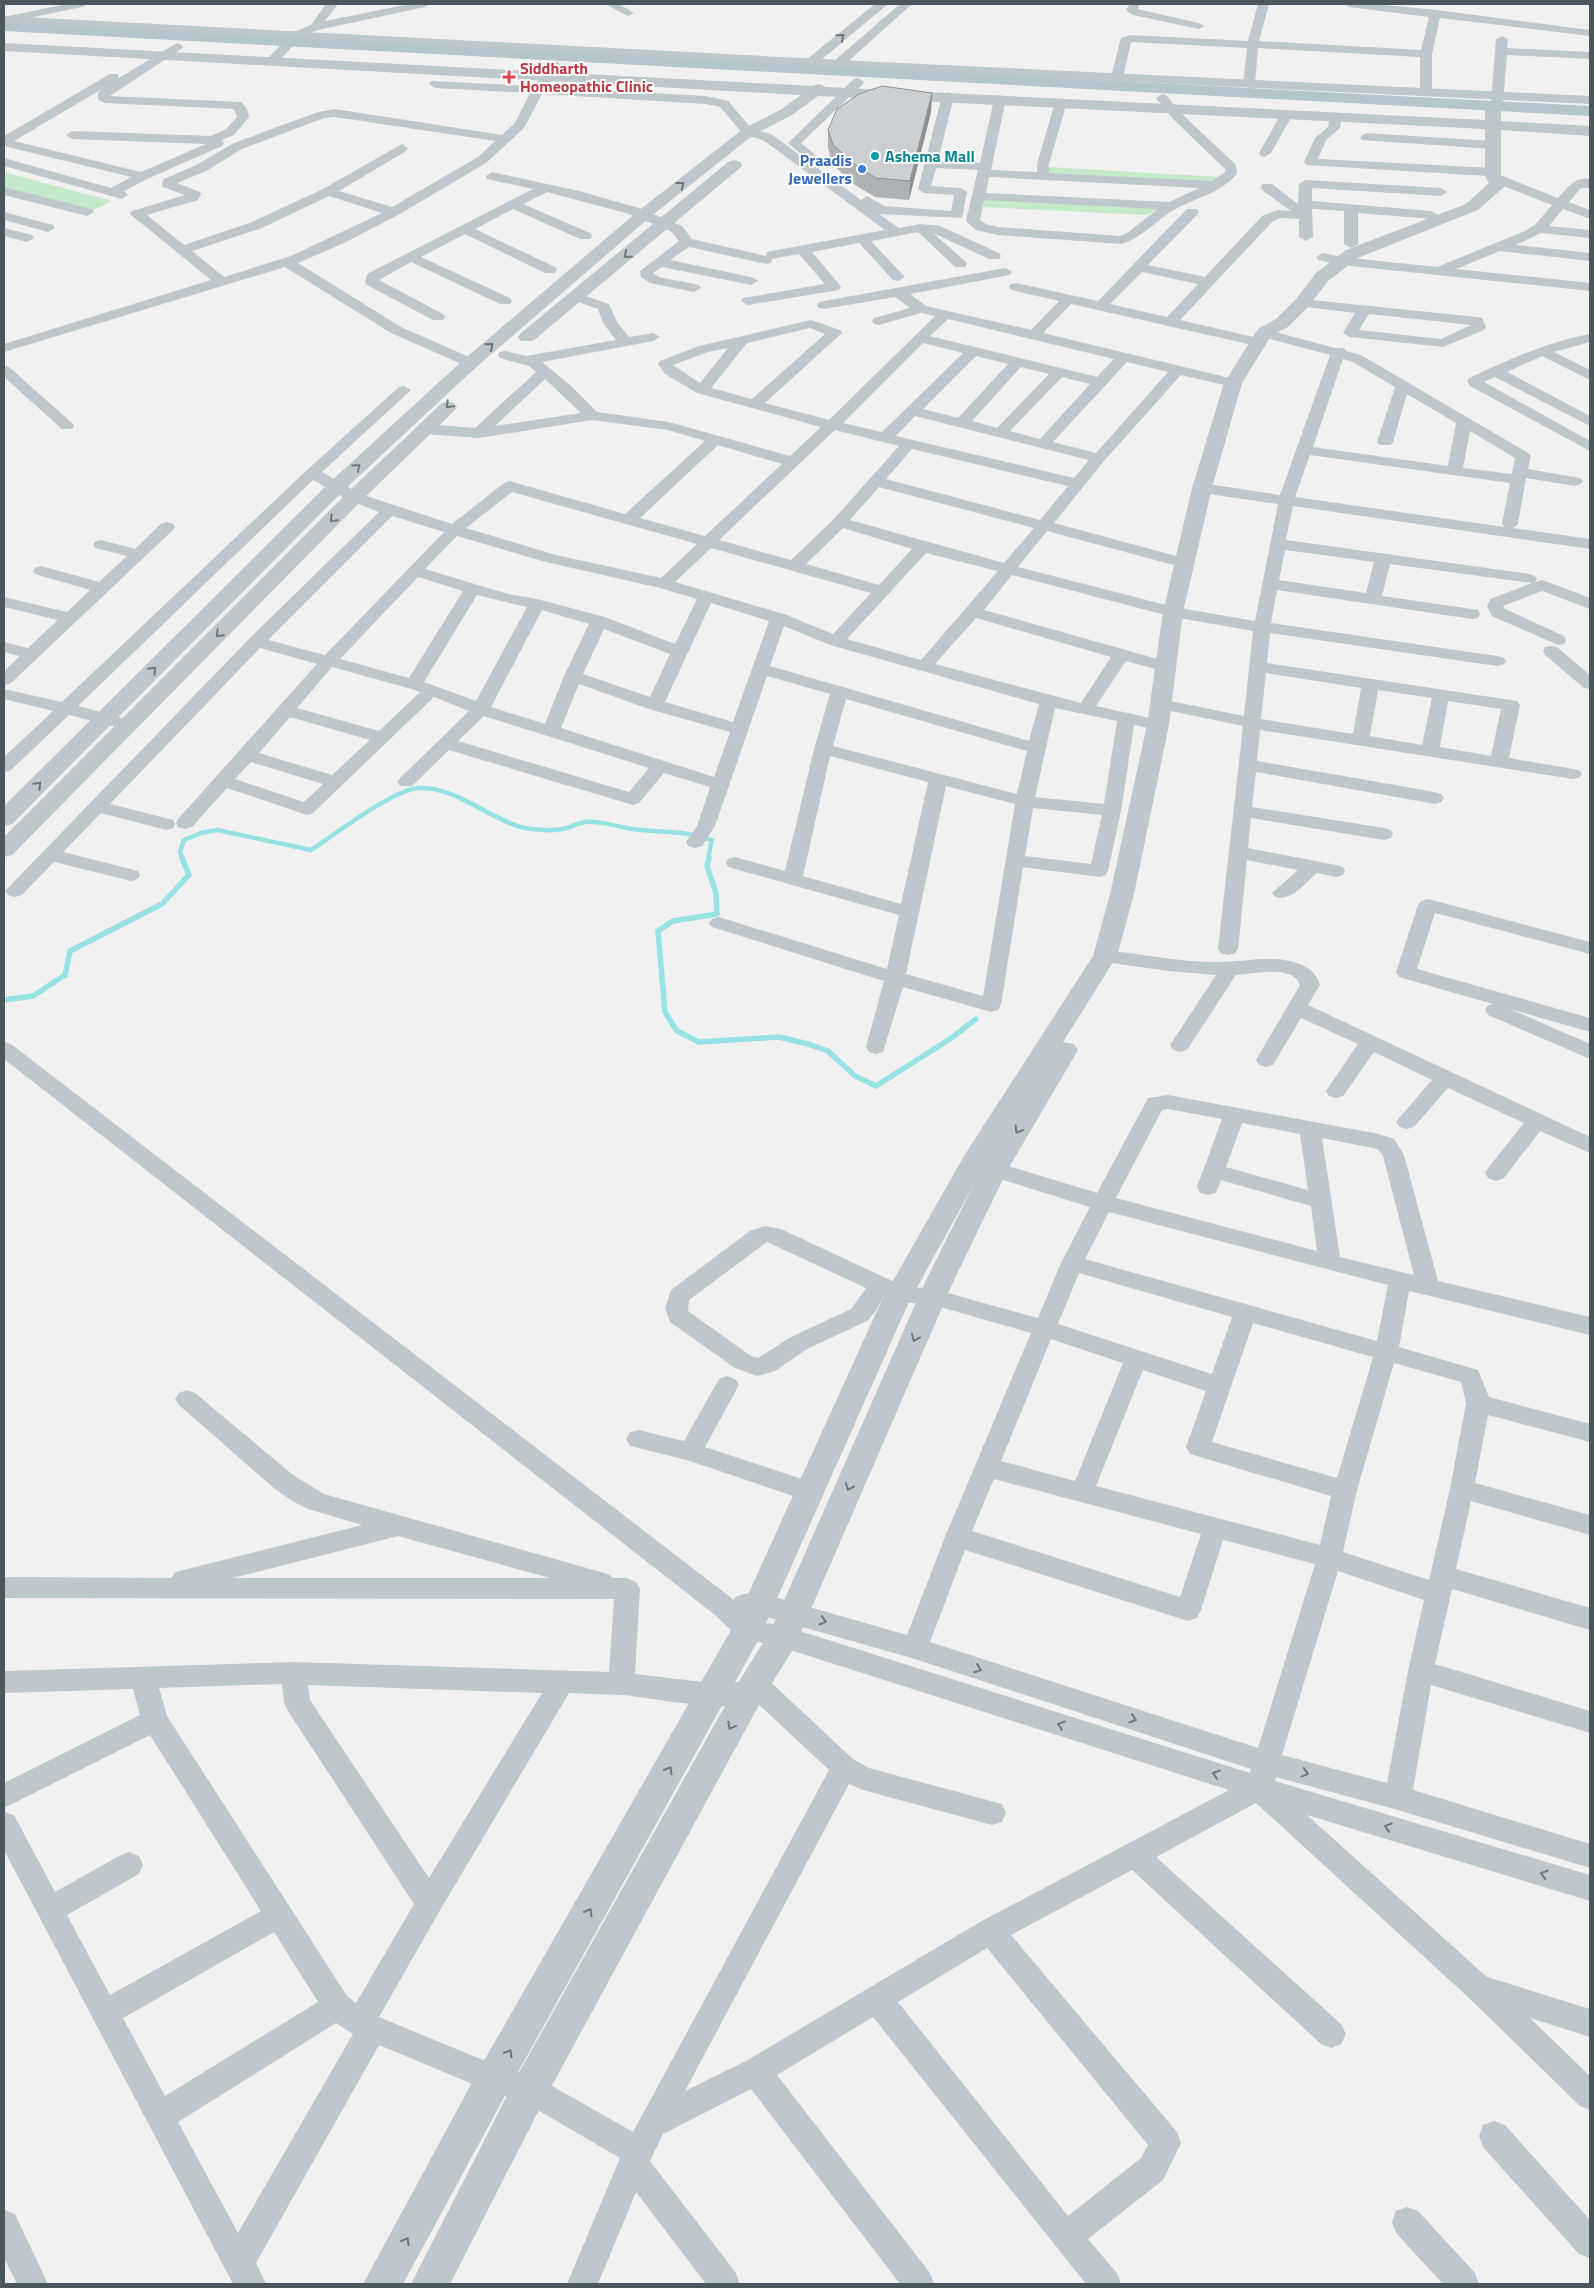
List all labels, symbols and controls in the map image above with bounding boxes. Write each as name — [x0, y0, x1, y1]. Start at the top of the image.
one-way arrow — [836, 33, 845, 42]
place label: Siddharth Homeopathic Clinic — [520, 56, 653, 98]
marker: Siddharth Homeopathic Clinic — [502, 70, 516, 84]
place label: Ashema Mall — [885, 144, 975, 168]
place label: Praadis Jewellers — [788, 148, 852, 190]
marker: Ashema Mall — [869, 150, 881, 162]
marker: Praadis Jewellers — [856, 163, 868, 175]
one-way arrow — [675, 182, 684, 190]
one-way arrow — [623, 250, 632, 259]
one-way arrow — [485, 343, 494, 352]
one-way arrow — [446, 400, 455, 409]
one-way arrow — [351, 464, 360, 473]
one-way arrow — [330, 513, 339, 522]
one-way arrow — [216, 629, 225, 638]
one-way arrow — [147, 667, 156, 676]
one-way arrow — [33, 782, 42, 791]
one-way arrow — [1014, 1125, 1024, 1134]
one-way arrow — [910, 1333, 921, 1342]
one-way arrow — [845, 1482, 856, 1491]
one-way arrow — [818, 1616, 827, 1626]
one-way arrow — [974, 1663, 982, 1673]
one-way arrow — [1128, 1714, 1137, 1724]
one-way arrow — [727, 1721, 737, 1730]
one-way arrow — [1057, 1721, 1066, 1731]
one-way arrow — [663, 1767, 673, 1776]
one-way arrow — [1300, 1767, 1309, 1778]
one-way arrow — [1212, 1770, 1221, 1780]
one-way arrow — [1384, 1823, 1393, 1833]
one-way arrow — [1540, 1870, 1548, 1880]
one-way arrow — [583, 1908, 593, 1917]
one-way arrow — [502, 2049, 512, 2058]
one-way arrow — [399, 2238, 409, 2247]

